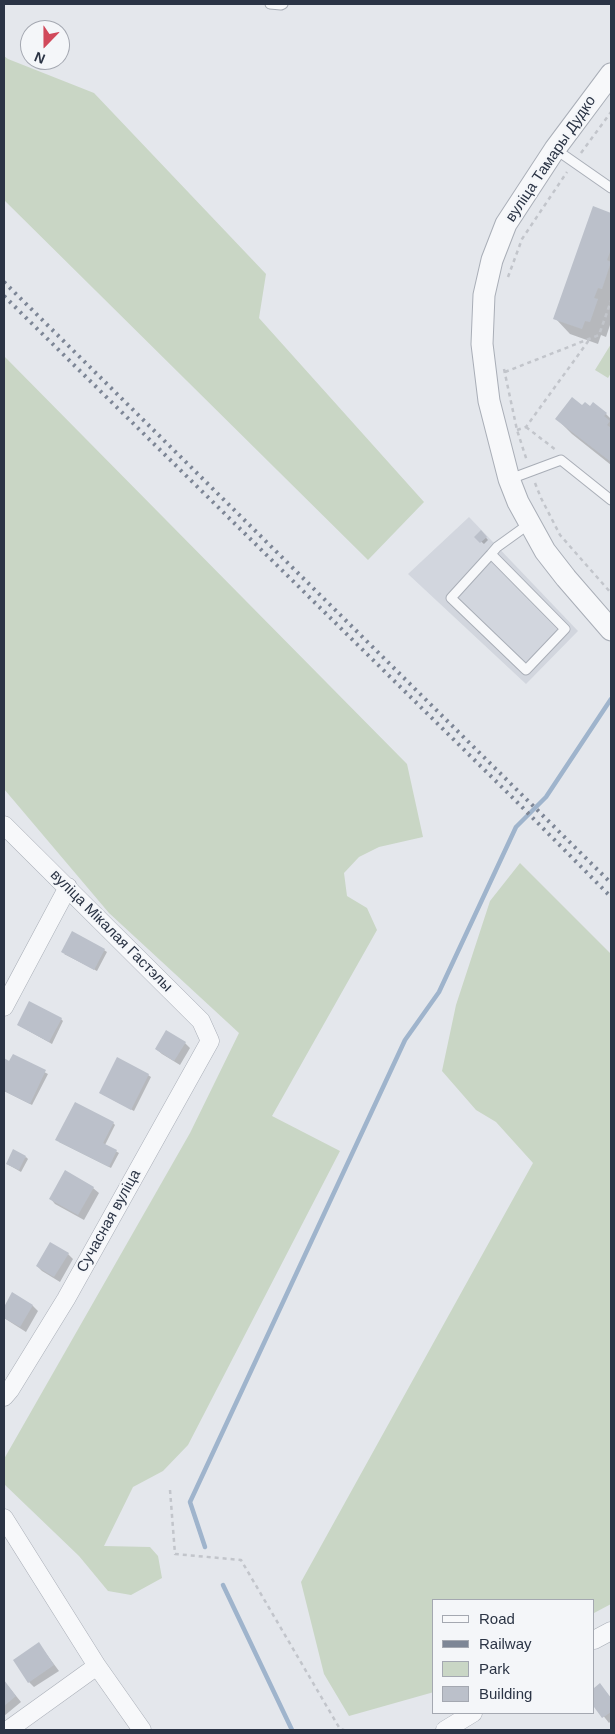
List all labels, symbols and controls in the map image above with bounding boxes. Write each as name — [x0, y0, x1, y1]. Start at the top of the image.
north arrow — [20, 20, 70, 70]
text: N — [32, 49, 47, 67]
street label: вуліца Тамары Дудко — [502, 93, 600, 225]
street label: вуліца Мікалая Гастэлы — [46, 866, 176, 996]
street label: Сучасная вуліца — [73, 1166, 145, 1276]
legend — [432, 1599, 595, 1714]
text: Road — [479, 1610, 515, 1627]
text: Railway — [479, 1635, 532, 1652]
text: Park — [479, 1660, 510, 1677]
text: Building — [479, 1685, 532, 1702]

